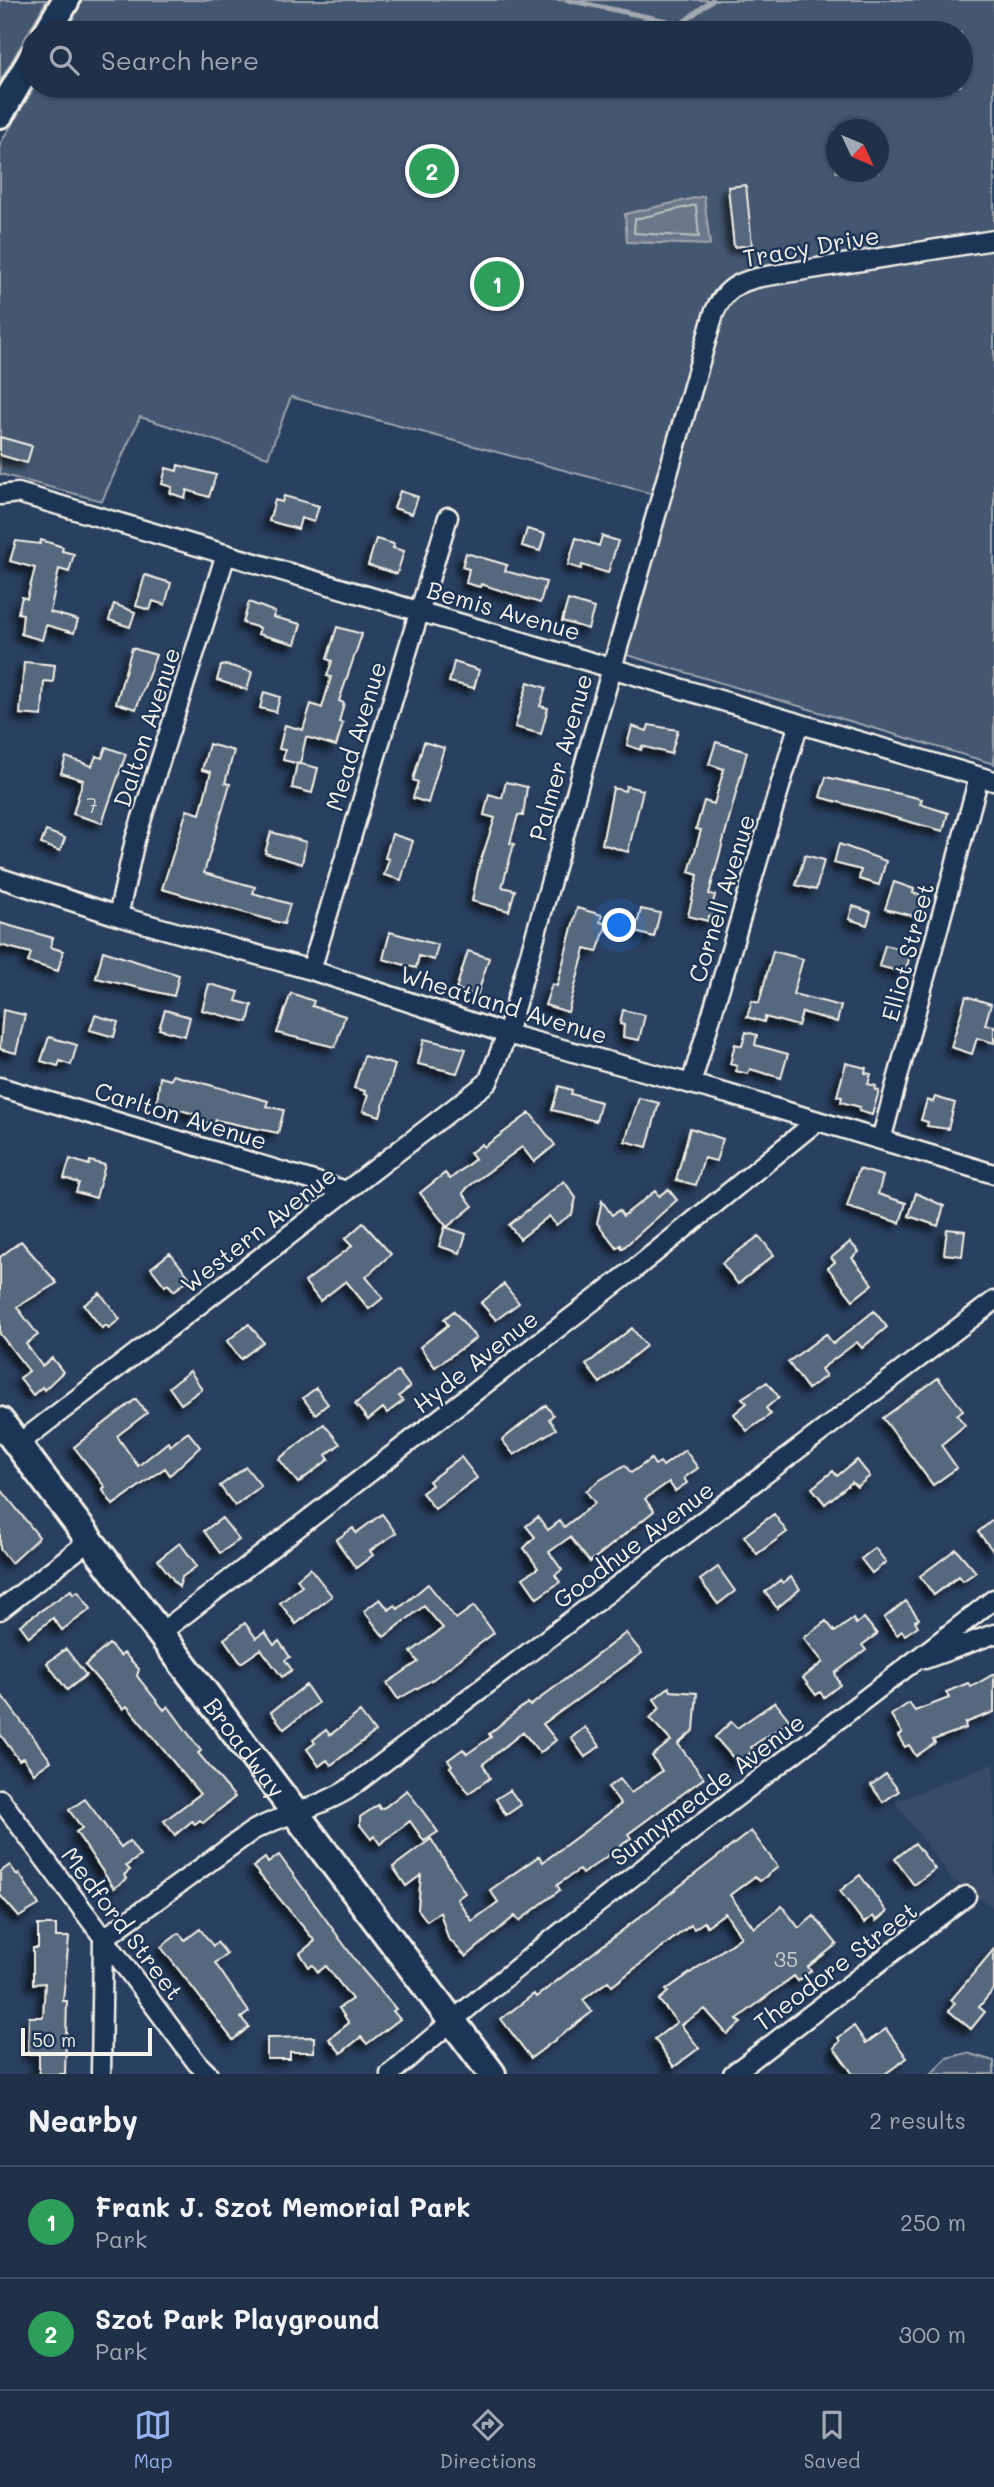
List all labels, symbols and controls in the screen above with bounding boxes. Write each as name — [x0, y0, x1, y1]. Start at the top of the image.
search box — [21, 21, 973, 98]
icon: search — [45, 41, 83, 79]
text: Search here — [101, 43, 259, 77]
north arrow — [826, 119, 889, 182]
pin: 2 — [409, 145, 455, 197]
street label: Tracy Drive — [740, 219, 882, 273]
pin: 1 — [474, 258, 520, 310]
street label: Bemis Avenue — [423, 573, 585, 647]
street label: Dalton Avenue — [106, 643, 186, 811]
street label: Mead Avenue — [318, 657, 392, 815]
street label: Palmer Avenue — [521, 670, 599, 844]
house number: 7 — [86, 791, 98, 818]
street label: Cornell Avenue — [681, 810, 761, 986]
street label: Elliot Street — [874, 879, 940, 1025]
your location — [602, 908, 636, 942]
street label: Wheatland Avenue — [397, 958, 611, 1050]
street label: Carlton Avenue — [91, 1074, 271, 1156]
street label: Western Avenue — [174, 1159, 342, 1299]
street label: Hyde Avenue — [406, 1302, 544, 1420]
street label: Goodhue Avenue — [546, 1473, 720, 1615]
street label: Broadway — [198, 1691, 293, 1803]
street label: Sunnymeade Avenue — [604, 1706, 810, 1872]
street label: Medford Street — [55, 1840, 191, 2006]
street label: Theodore Street — [747, 1895, 923, 2037]
house number: 35 — [774, 1945, 798, 1972]
scale bar — [21, 2025, 152, 2057]
text: 50 m — [32, 2027, 76, 2052]
text: Nearby — [28, 2100, 138, 2140]
text: 2 results — [869, 2105, 966, 2135]
text: Frank J. Szot Memorial Park — [95, 2190, 471, 2224]
text: 1 — [46, 2207, 56, 2237]
text: 250 m — [900, 2207, 966, 2237]
text: Park — [95, 2224, 147, 2254]
text: Szot Park Playground — [95, 2302, 379, 2336]
text: 2 — [45, 2319, 57, 2349]
text: 300 m — [898, 2319, 966, 2349]
text: Park — [95, 2336, 147, 2366]
tab: Map — [134, 2406, 172, 2473]
tab: Directions — [440, 2406, 536, 2473]
tab: Saved — [804, 2406, 860, 2473]

